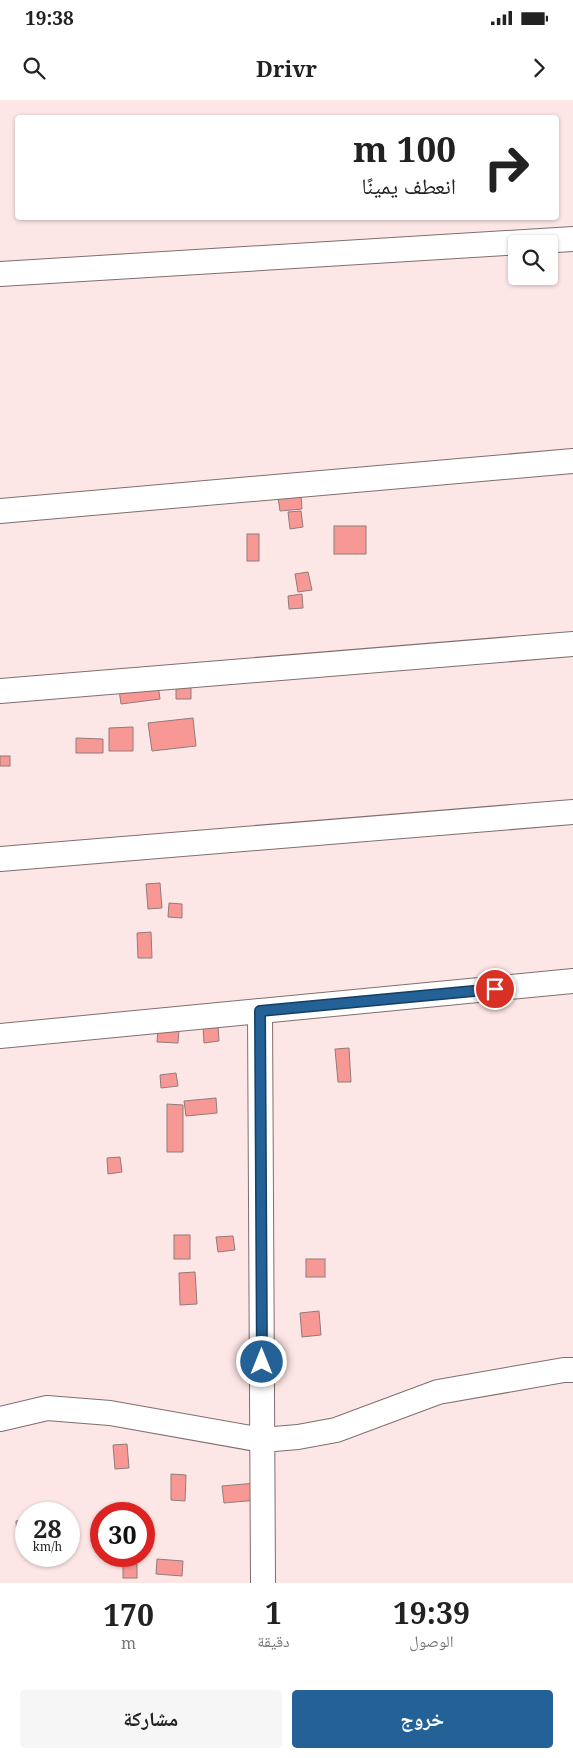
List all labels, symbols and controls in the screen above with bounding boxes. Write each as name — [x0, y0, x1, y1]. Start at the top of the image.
text: 19:38 — [25, 5, 74, 31]
text: Drivr — [256, 53, 317, 83]
icon: search — [20, 54, 48, 82]
icon: forward — [525, 54, 553, 82]
text: 100 m — [353, 125, 456, 172]
icon: right — [474, 135, 539, 200]
text: انعطف يمينًا — [362, 170, 456, 200]
map controls — [508, 235, 558, 285]
button: search — [508, 235, 558, 285]
pin — [474, 968, 516, 1010]
icon: arrive — [481, 975, 509, 1003]
position arrow — [235, 1335, 287, 1387]
speed limit sign: 30 — [90, 1502, 155, 1567]
text: 28 — [33, 1511, 62, 1545]
text: km/h — [33, 1538, 62, 1555]
text: 1 — [265, 1592, 282, 1633]
text: 19:39 — [393, 1592, 470, 1633]
text: 170 — [103, 1594, 154, 1635]
text: دقيقة — [257, 1630, 290, 1652]
text: الوصول — [409, 1630, 454, 1652]
text: m — [121, 1632, 136, 1654]
button: مشاركة — [20, 1690, 282, 1748]
button: خروج — [292, 1690, 553, 1748]

